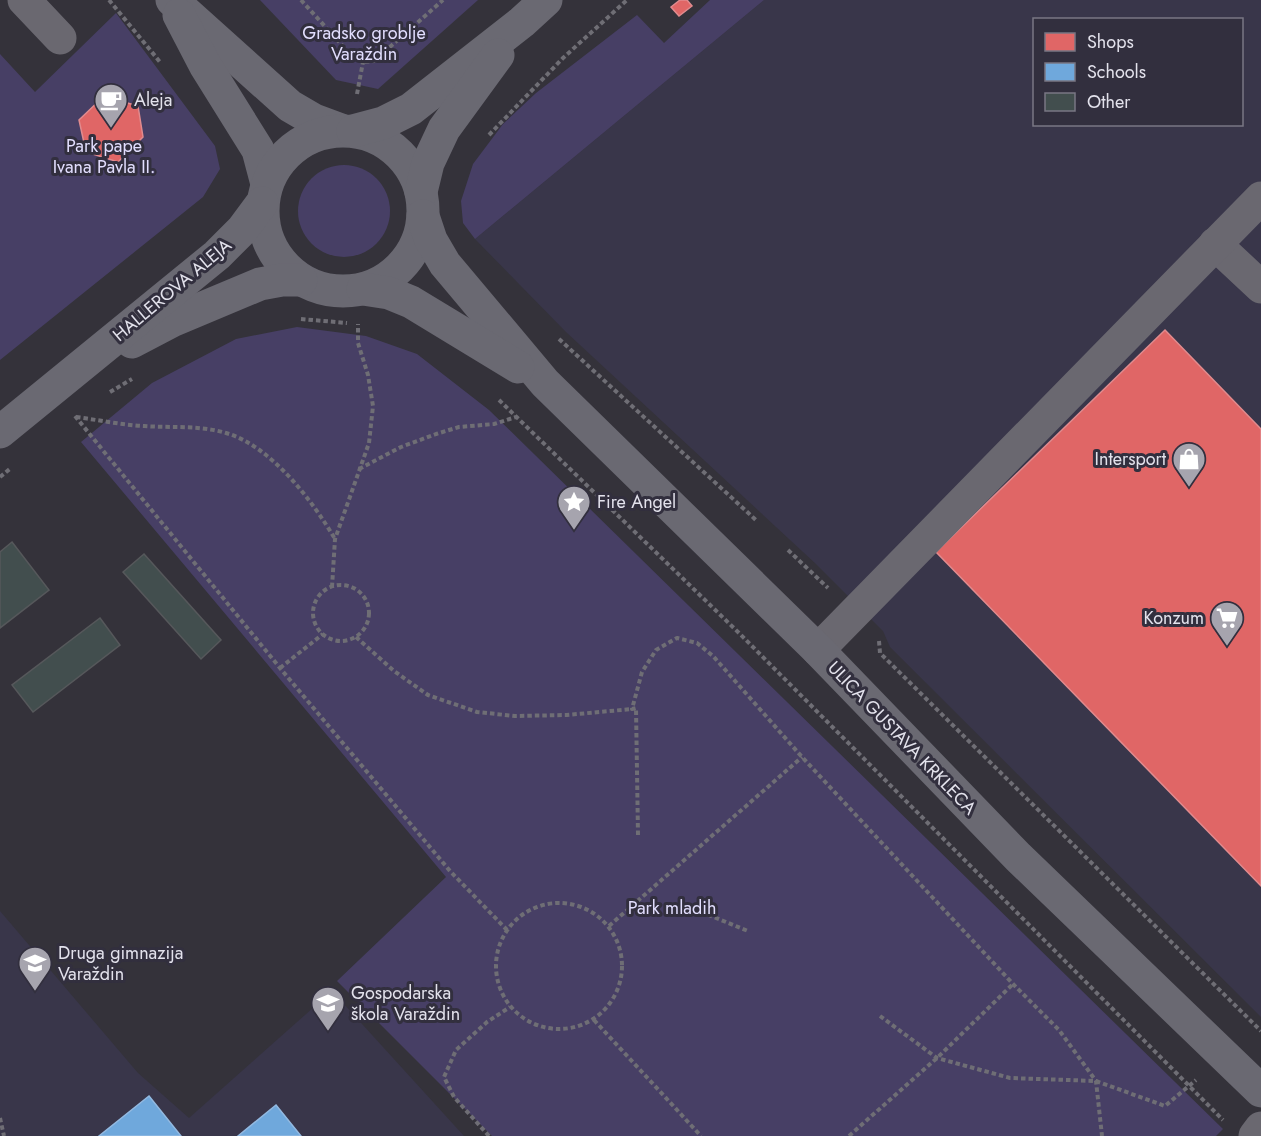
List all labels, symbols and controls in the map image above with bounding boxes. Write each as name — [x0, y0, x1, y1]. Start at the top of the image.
legend — [1033, 18, 1243, 126]
park label: Gradsko groblje Varaždin — [302, 20, 426, 67]
text: Shops — [1087, 29, 1134, 55]
text: Schools — [1087, 59, 1146, 85]
cafe icon: Aleja — [93, 82, 129, 129]
place label: Aleja — [134, 87, 172, 113]
text: Other — [1087, 89, 1131, 115]
park label: Park pape Ivana Pavla II. — [53, 133, 155, 180]
street label: HALLEROVA ALEJA — [107, 232, 237, 348]
shop icon: Intersport — [1171, 441, 1207, 488]
place label: Intersport — [1095, 446, 1167, 472]
place icon: Fire Angel — [556, 484, 592, 531]
place label: Fire Angel — [597, 489, 676, 515]
supermarket icon: Konzum — [1209, 600, 1245, 647]
place label: Konzum — [1144, 605, 1204, 631]
street label: ULICA GUSTAVA KRKLECA — [822, 655, 982, 821]
park label: Park mladih — [628, 895, 716, 921]
place label: Druga gimnazija Varaždin — [58, 940, 183, 987]
school or university icon: Druga gimnazija Varaždin — [17, 945, 53, 992]
place label: Gospodarska škola Varaždin — [351, 980, 460, 1027]
school or university icon: Gospodarska škola Varaždin — [310, 985, 346, 1032]

